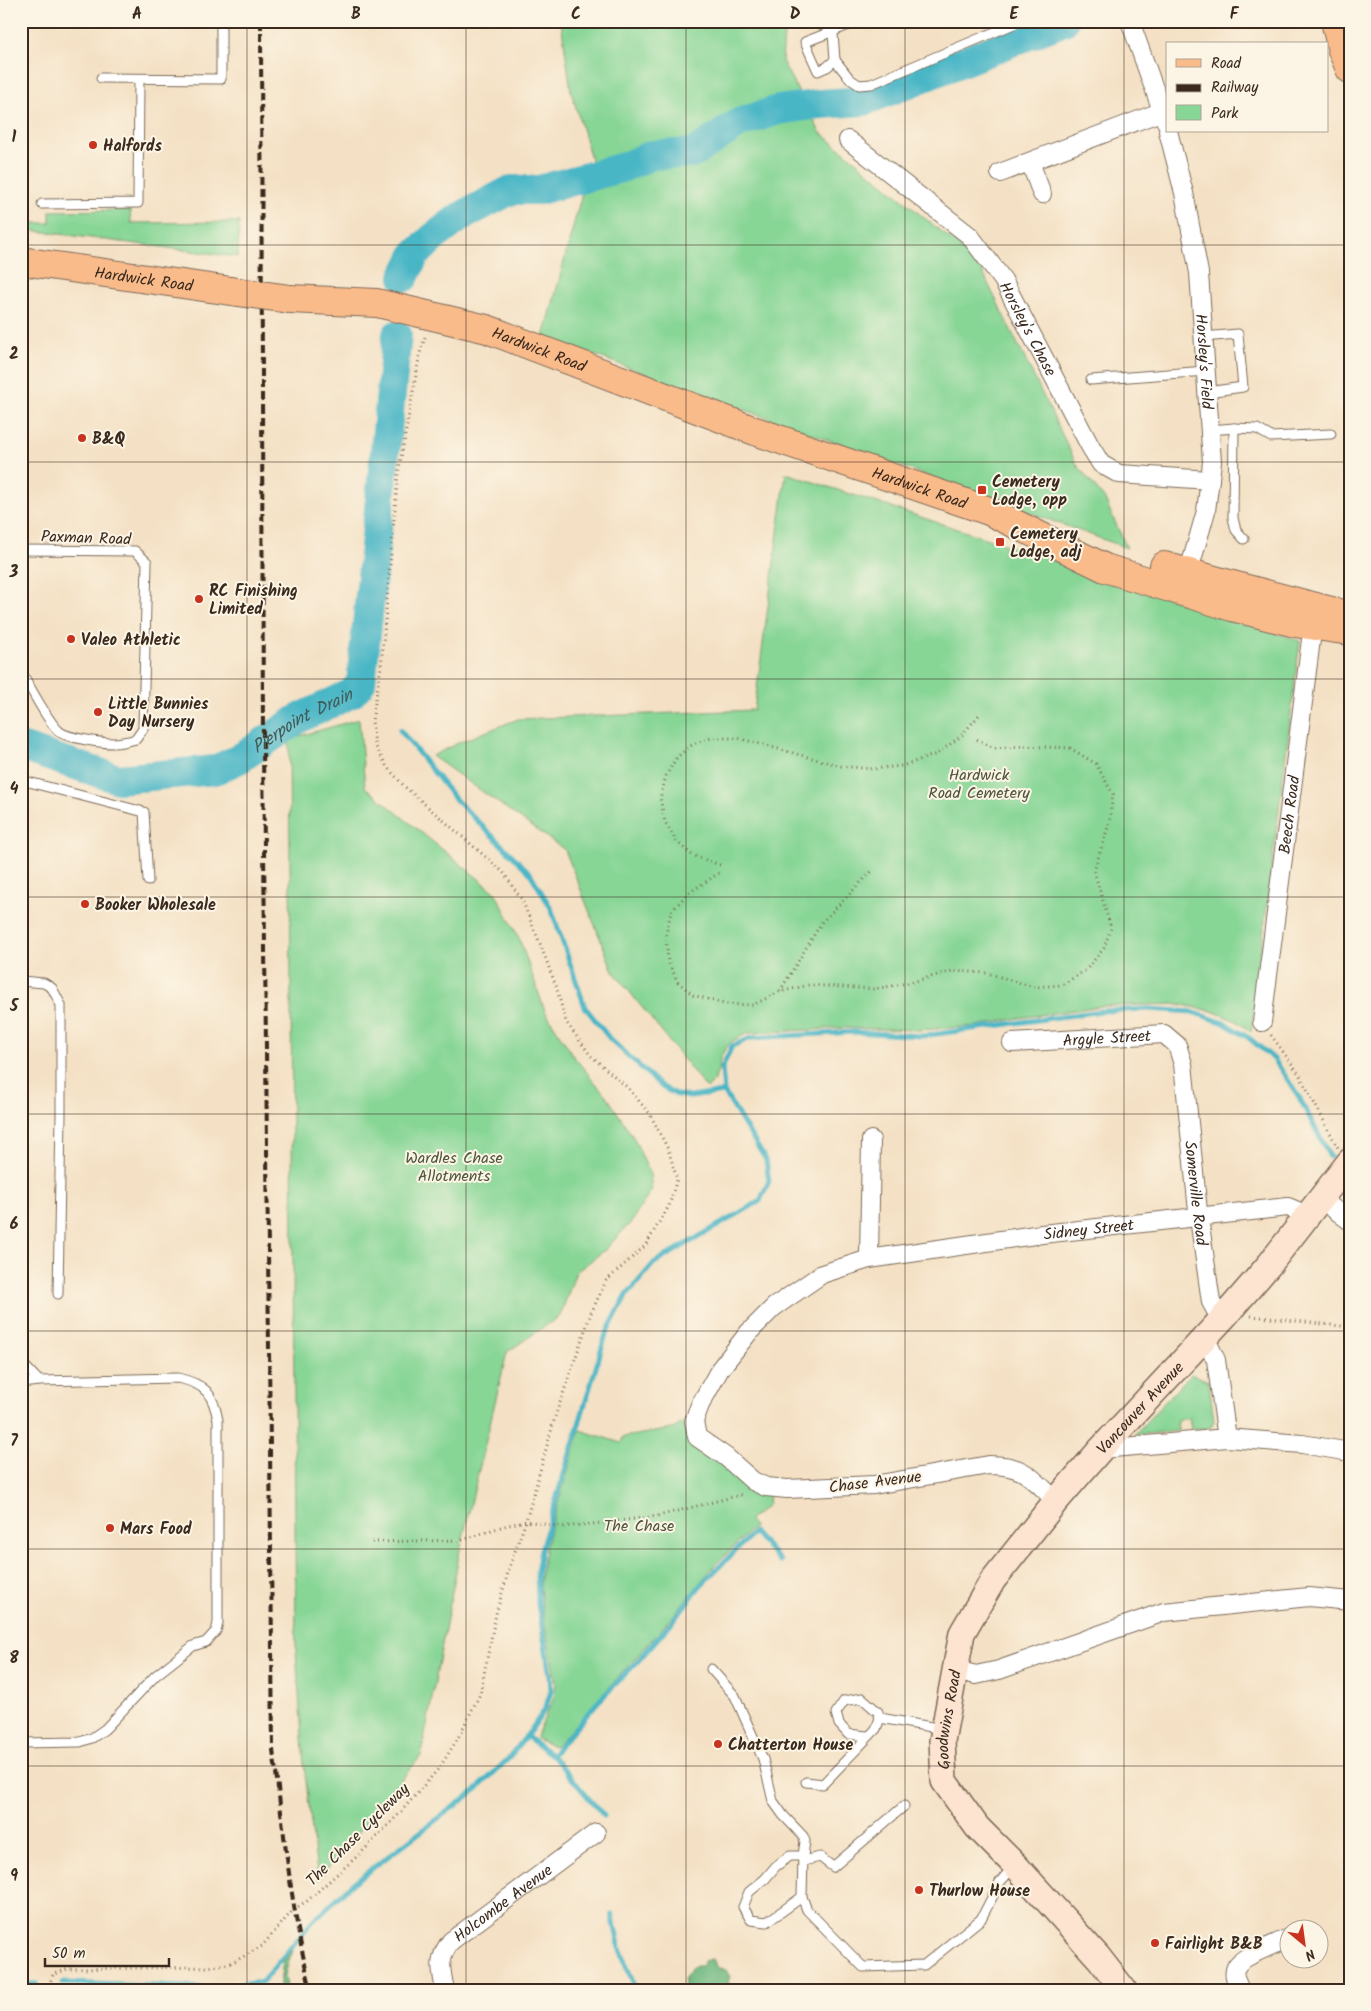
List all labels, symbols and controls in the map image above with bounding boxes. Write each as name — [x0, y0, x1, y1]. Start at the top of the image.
text: A — [132, 2, 142, 27]
text: B — [351, 2, 361, 27]
text: C — [571, 2, 581, 27]
text: D — [790, 2, 801, 27]
text: E — [1010, 2, 1020, 27]
text: F — [1230, 2, 1240, 27]
legend — [1166, 42, 1328, 132]
text: Road — [1211, 52, 1242, 76]
text: Railway — [1211, 76, 1259, 100]
text: Park — [1211, 102, 1239, 126]
text: 1 — [12, 125, 17, 150]
place label: Halfords — [103, 134, 163, 159]
marker: Halfords — [87, 139, 99, 151]
street label: Hardwick Road — [93, 261, 195, 300]
street label: Horsley's Chase — [992, 277, 1062, 381]
street label: Horsley's Field — [1188, 313, 1219, 411]
street label: Hardwick Road — [488, 321, 590, 380]
text: 2 — [9, 342, 19, 367]
place label: B&Q — [92, 427, 126, 452]
marker: B&Q — [76, 432, 88, 444]
street label: Hardwick Road — [868, 461, 971, 517]
place label: Cemetery Lodge, opp — [992, 470, 1067, 513]
marker: Cemetery Lodge, opp — [976, 484, 988, 496]
place label: Cemetery Lodge, adj — [1010, 522, 1082, 565]
street label: Paxman Road — [40, 524, 133, 553]
marker: Cemetery Lodge, adj — [994, 536, 1006, 548]
text: 3 — [9, 560, 19, 585]
place label: RC Finishing Limited — [209, 579, 298, 622]
marker: RC Finishing Limited — [193, 593, 205, 605]
place label: Valeo Athletic — [81, 628, 181, 653]
marker: Valeo Athletic — [65, 633, 77, 645]
water label: Pierpoint Drain — [246, 681, 360, 762]
place label: Little Bunnies Day Nursery — [108, 692, 209, 735]
marker: Little Bunnies Day Nursery — [92, 706, 104, 718]
park label: Hardwick Road Cemetery — [928, 763, 1030, 806]
street label: Beech Road — [1273, 773, 1308, 856]
text: 4 — [10, 777, 19, 802]
place label: Booker Wholesale — [95, 893, 216, 918]
marker: Booker Wholesale — [79, 898, 91, 910]
text: 5 — [9, 994, 20, 1019]
street label: Argyle Street — [1062, 1024, 1153, 1054]
street label: Somerville Road — [1177, 1140, 1214, 1248]
park label: Wardles Chase Allotments — [405, 1146, 503, 1189]
text: 6 — [10, 1212, 19, 1237]
street label: Sidney Street — [1042, 1213, 1136, 1248]
street label: Vancouver Avenue — [1091, 1356, 1191, 1461]
text: 7 — [10, 1429, 18, 1454]
street label: Chase Avenue — [827, 1464, 923, 1501]
park label: The Chase — [604, 1514, 674, 1539]
place label: Mars Food — [120, 1517, 192, 1542]
marker: Mars Food — [104, 1522, 116, 1534]
text: 8 — [9, 1646, 19, 1671]
street label: Goodwins Road — [931, 1667, 969, 1770]
place label: Chatterton House — [728, 1733, 854, 1758]
marker: Chatterton House — [712, 1738, 724, 1750]
street label: The Chase Cycleway — [300, 1777, 416, 1893]
street label: Holcombe Avenue — [449, 1858, 558, 1949]
text: 9 — [10, 1864, 18, 1889]
place label: Thurlow House — [929, 1879, 1030, 1904]
marker: Thurlow House — [913, 1884, 925, 1896]
north arrow — [1278, 1918, 1328, 1968]
place label: Fairlight B&B — [1165, 1932, 1263, 1957]
scale bar — [45, 1936, 169, 1968]
marker: Fairlight B&B — [1149, 1937, 1161, 1949]
text: 50 m — [52, 1942, 86, 1966]
text: N — [1300, 1943, 1319, 1966]

